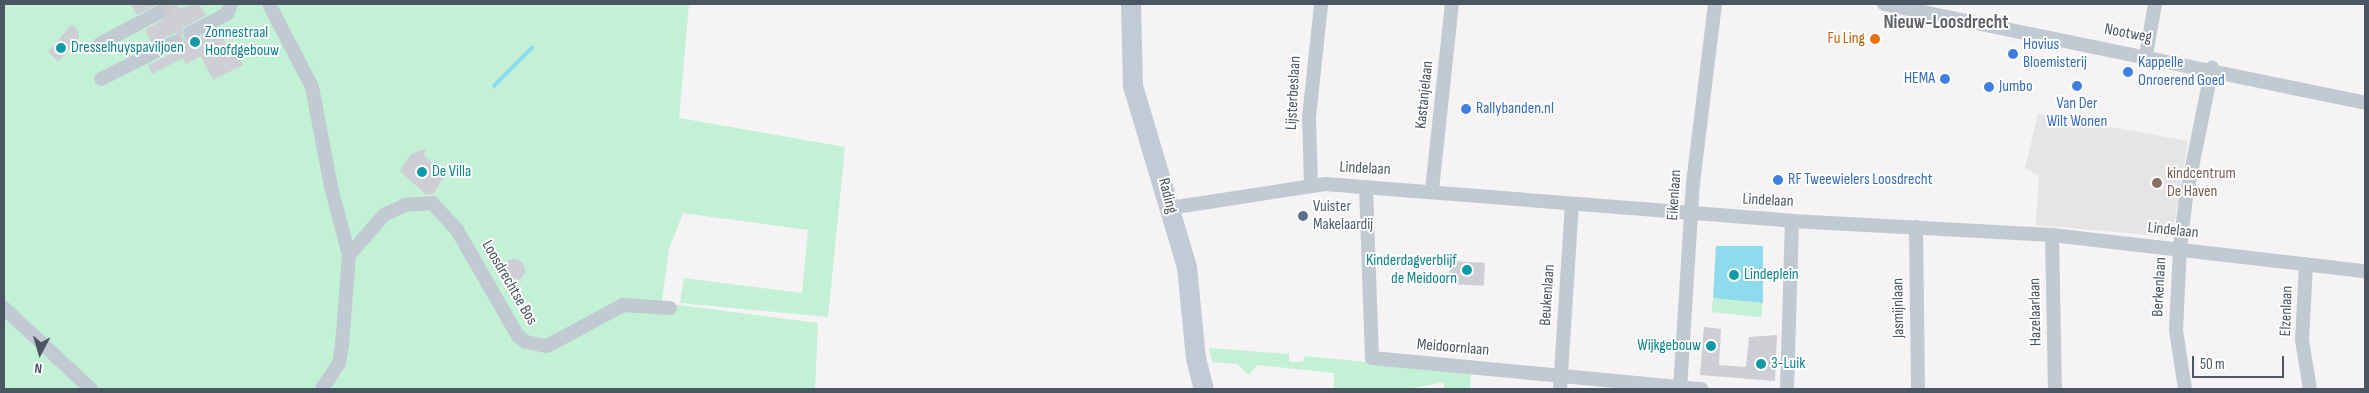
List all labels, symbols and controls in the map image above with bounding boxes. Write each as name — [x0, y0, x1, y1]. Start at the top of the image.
district label: Nieuw-Loosdrecht — [1883, 12, 2009, 34]
street label: Nootweg — [2103, 20, 2153, 48]
place label: Zonnestraal Hoofdgebouw — [205, 23, 279, 61]
place label: Fu Ling — [1828, 29, 1865, 49]
marker: Fu Ling — [1869, 33, 1881, 45]
place label: Hovius Bloemisterij — [2023, 35, 2087, 73]
marker: Zonnestraal Hoofdgebouw — [189, 36, 201, 48]
place label: Dresselhuyspaviljoen — [71, 38, 184, 58]
marker: Dresselhuyspaviljoen — [55, 42, 67, 54]
marker: Hovius Bloemisterij — [2007, 48, 2019, 60]
place label: Kappelle Onroerend Goed — [2138, 53, 2225, 91]
street label: Lijsterbeslaan — [1282, 55, 1306, 131]
street label: Kastanjelaan — [1412, 60, 1438, 130]
marker: Kappelle Onroerend Goed — [2122, 66, 2134, 78]
place label: HEMA — [1904, 69, 1935, 89]
marker: HEMA — [1939, 73, 1951, 85]
place label: Jumbo — [1999, 77, 2033, 97]
marker: Van Der Wilt Wonen — [2071, 80, 2083, 92]
marker: Jumbo — [1983, 81, 1995, 93]
place label: Van Der Wilt Wonen — [2047, 94, 2107, 132]
place label: Rallybanden.nl — [1476, 99, 1554, 119]
marker: Rallybanden.nl — [1460, 103, 1472, 115]
street label: Lindelaan — [1339, 158, 1391, 180]
place label: De Villa — [432, 162, 471, 182]
place label: kindcentrum De Haven — [2167, 164, 2236, 202]
marker: De Villa — [416, 166, 428, 178]
street label: Eikenlaan — [1664, 169, 1686, 221]
place label: RF Tweewielers Loosdrecht — [1788, 170, 1933, 190]
marker: RF Tweewielers Loosdrecht — [1772, 174, 1784, 186]
street label: Rading — [1153, 176, 1181, 216]
marker: kindcentrum De Haven — [2151, 177, 2163, 189]
street label: Lindelaan — [1742, 190, 1794, 212]
place label: Vuister Makelaardij — [1313, 197, 1373, 235]
marker: Vuister Makelaardij — [1297, 210, 1309, 222]
street label: Lindelaan — [2147, 219, 2199, 243]
street label: Loosdrechtse Bos — [477, 237, 541, 329]
place label: Kinderdagverblijf de Meidoorn — [1366, 251, 1457, 289]
street label: Berkenlaan — [2149, 257, 2171, 317]
marker: Kinderdagverblijf de Meidoorn — [1461, 264, 1473, 276]
street label: Beukenlaan — [1536, 264, 1560, 326]
place label: Lindeplein — [1744, 265, 1799, 285]
marker: Lindeplein — [1728, 269, 1740, 281]
street label: Jasmijnlaan — [1889, 278, 1909, 338]
street label: Hazelaarlaan — [2026, 278, 2046, 346]
street label: Elzenlaan — [2277, 285, 2297, 337]
north arrow — [15, 328, 65, 378]
street label: Meidoornlaan — [1416, 335, 1490, 361]
place label: Wijkgebouw — [1637, 336, 1701, 356]
marker: Wijkgebouw — [1705, 340, 1717, 352]
scale bar — [2194, 346, 2286, 378]
place label: 3-Luik — [1771, 354, 1805, 374]
text: 50 m — [2200, 355, 2225, 374]
marker: 3-Luik — [1755, 358, 1767, 370]
text: N — [34, 360, 43, 377]

